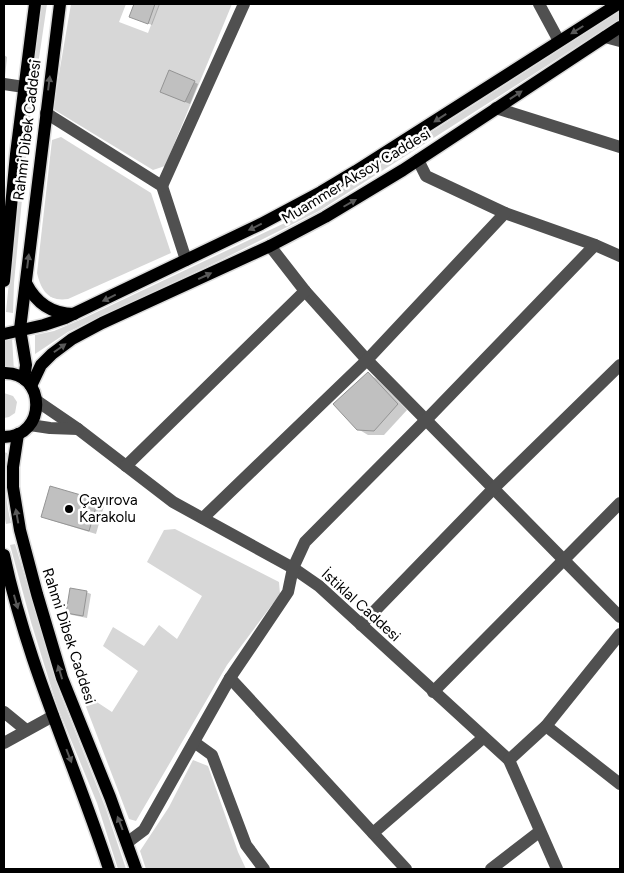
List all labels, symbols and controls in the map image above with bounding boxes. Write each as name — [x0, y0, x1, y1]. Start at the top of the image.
one-way arrow — [570, 25, 583, 35]
street label: Rahmi Dibek Caddesi — [9, 59, 45, 201]
one-way arrow — [46, 74, 54, 90]
one-way arrow — [509, 90, 522, 100]
one-way arrow — [433, 113, 446, 122]
street label: Muammer Aksoy Caddesi — [278, 124, 434, 228]
one-way arrow — [343, 198, 356, 207]
one-way arrow — [248, 223, 262, 231]
one-way arrow — [24, 253, 32, 269]
one-way arrow — [198, 271, 212, 279]
one-way arrow — [101, 293, 116, 302]
one-way arrow — [53, 343, 66, 353]
place label: Çayırova Karakolu — [79, 491, 138, 526]
marker: Çayırova Karakolu — [63, 503, 75, 515]
one-way arrow — [13, 507, 21, 523]
street label: İstiklal Caddesi — [318, 565, 404, 645]
street label: Rahmi Dibek Caddesi — [39, 566, 99, 706]
one-way arrow — [13, 595, 21, 610]
one-way arrow — [56, 665, 64, 680]
one-way arrow — [65, 749, 73, 764]
one-way arrow — [116, 816, 124, 830]

